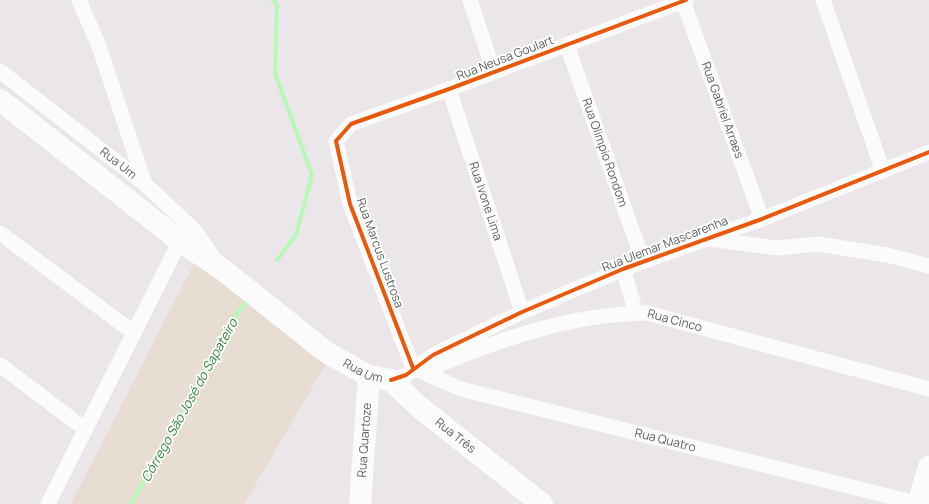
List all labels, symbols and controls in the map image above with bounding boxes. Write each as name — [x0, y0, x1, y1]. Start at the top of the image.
street label: Rua Neusa Goulart — [454, 31, 556, 84]
street label: Rua Gabriel Arraes — [698, 59, 748, 160]
street label: Rua Olimpio Rondom — [578, 96, 632, 209]
street label: Rua Um — [97, 143, 141, 183]
street label: Rua Ivone Lima — [465, 159, 507, 243]
street label: Rua Marcus Lustrosa — [353, 196, 408, 310]
street label: Rua Ulemar Mascarenha — [599, 212, 730, 275]
street label: Rua Cinco — [646, 305, 704, 335]
water label: Córrego São José do Sapateiro — [137, 314, 242, 485]
street label: Rua Um — [340, 354, 384, 386]
street label: Rua Quartoze — [353, 402, 375, 478]
street label: Rua Três — [432, 414, 480, 457]
street label: Rua Quatro — [633, 424, 698, 456]

